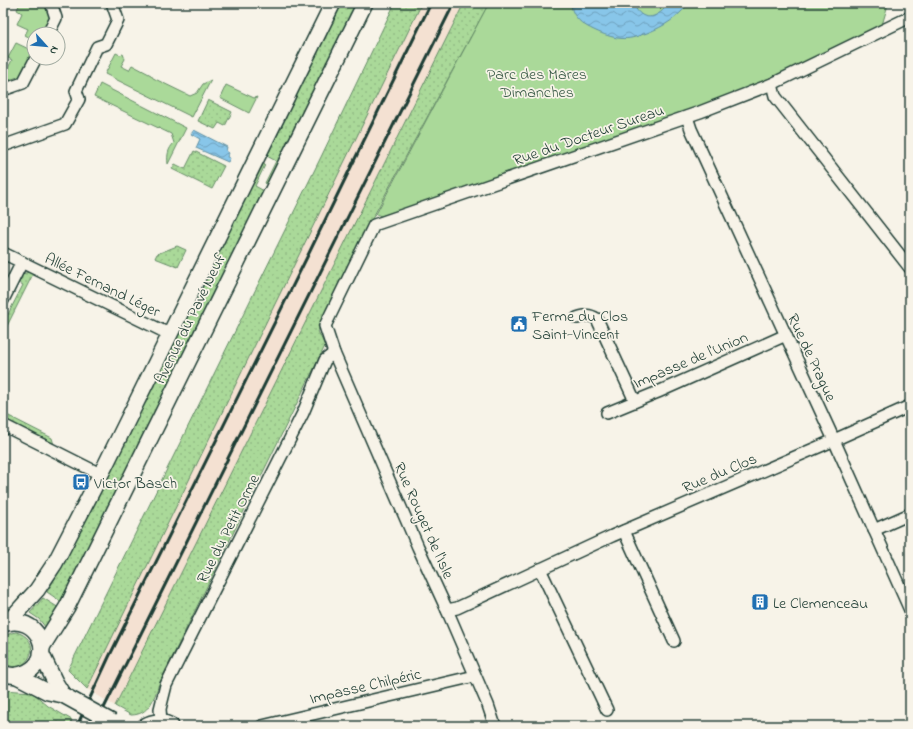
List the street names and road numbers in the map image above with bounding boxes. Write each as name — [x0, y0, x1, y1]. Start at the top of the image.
street label: Rue du Docteur Sureau — [510, 99, 667, 173]
street label: Allée Fernand Léger — [40, 247, 164, 324]
street label: Avenue du Pavé Neuf — [149, 249, 233, 388]
street label: Rue de Prague — [780, 310, 842, 407]
street label: Impasse de l'Union — [630, 326, 752, 396]
street label: Rue du Clos — [679, 447, 761, 500]
street label: Rue Rouget de l'Isle — [387, 459, 460, 584]
street label: Rue du Petit Orme — [191, 470, 267, 588]
street label: Impasse Chilpéric — [307, 662, 424, 711]

